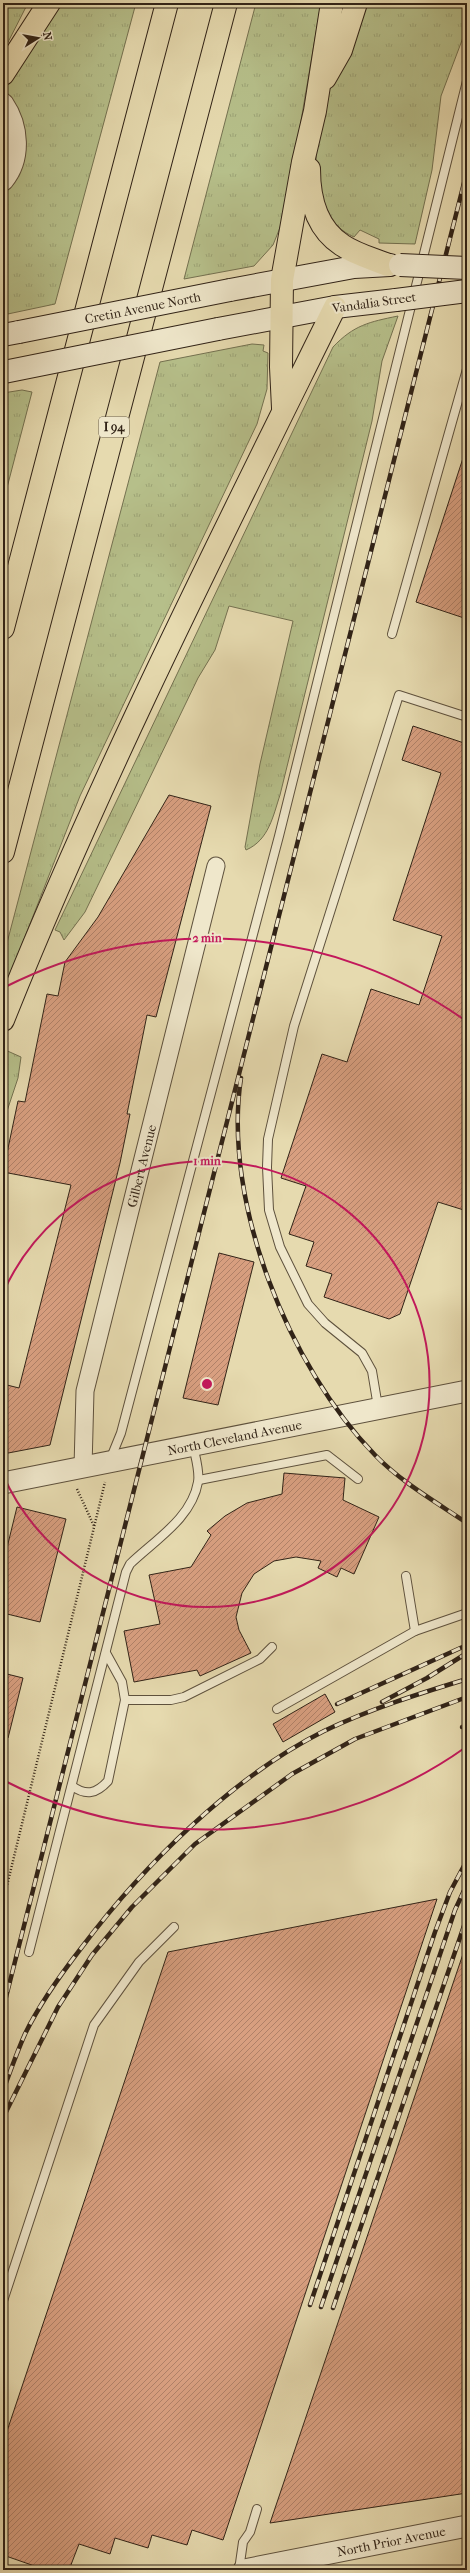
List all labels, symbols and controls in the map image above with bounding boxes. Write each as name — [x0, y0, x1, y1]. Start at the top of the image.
north arrow — [18, 18, 58, 58]
text: N — [40, 31, 55, 42]
street label: Cretin Avenue North — [83, 289, 203, 327]
street label: Vandalia Street — [330, 289, 417, 316]
road number: I 94 — [99, 417, 129, 437]
text: 2 min — [192, 931, 223, 945]
street label: Gilbert Avenue — [124, 1123, 159, 1209]
text: 1 min — [193, 1154, 222, 1168]
centre of rings — [200, 1377, 214, 1391]
street label: North Cleveland Avenue — [166, 1417, 304, 1458]
street label: North Prior Avenue — [336, 2523, 447, 2560]

